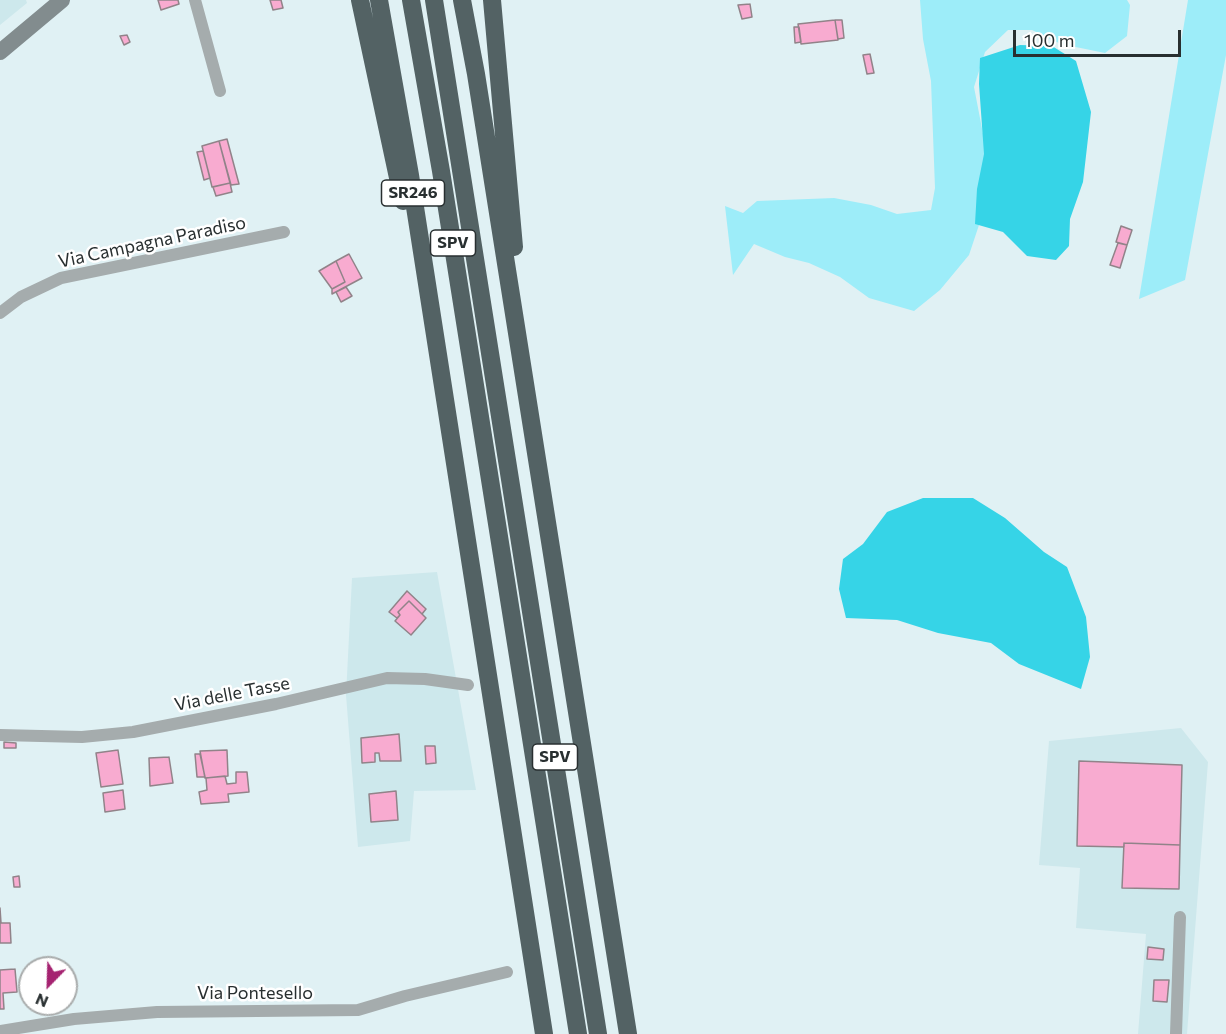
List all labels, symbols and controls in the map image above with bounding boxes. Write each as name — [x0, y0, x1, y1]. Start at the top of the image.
scale bar — [1016, 18, 1184, 56]
text: 100 m — [1024, 29, 1074, 51]
road number: SR246 — [382, 180, 444, 206]
street label: Via Campagna Paradiso — [56, 212, 248, 272]
road number: SPV — [430, 230, 476, 256]
street label: Via delle Tasse — [172, 672, 292, 716]
road number: SPV — [532, 744, 578, 770]
north arrow — [18, 956, 78, 1016]
street label: Via Pontesello — [197, 982, 313, 1004]
text: N — [32, 990, 51, 1012]

